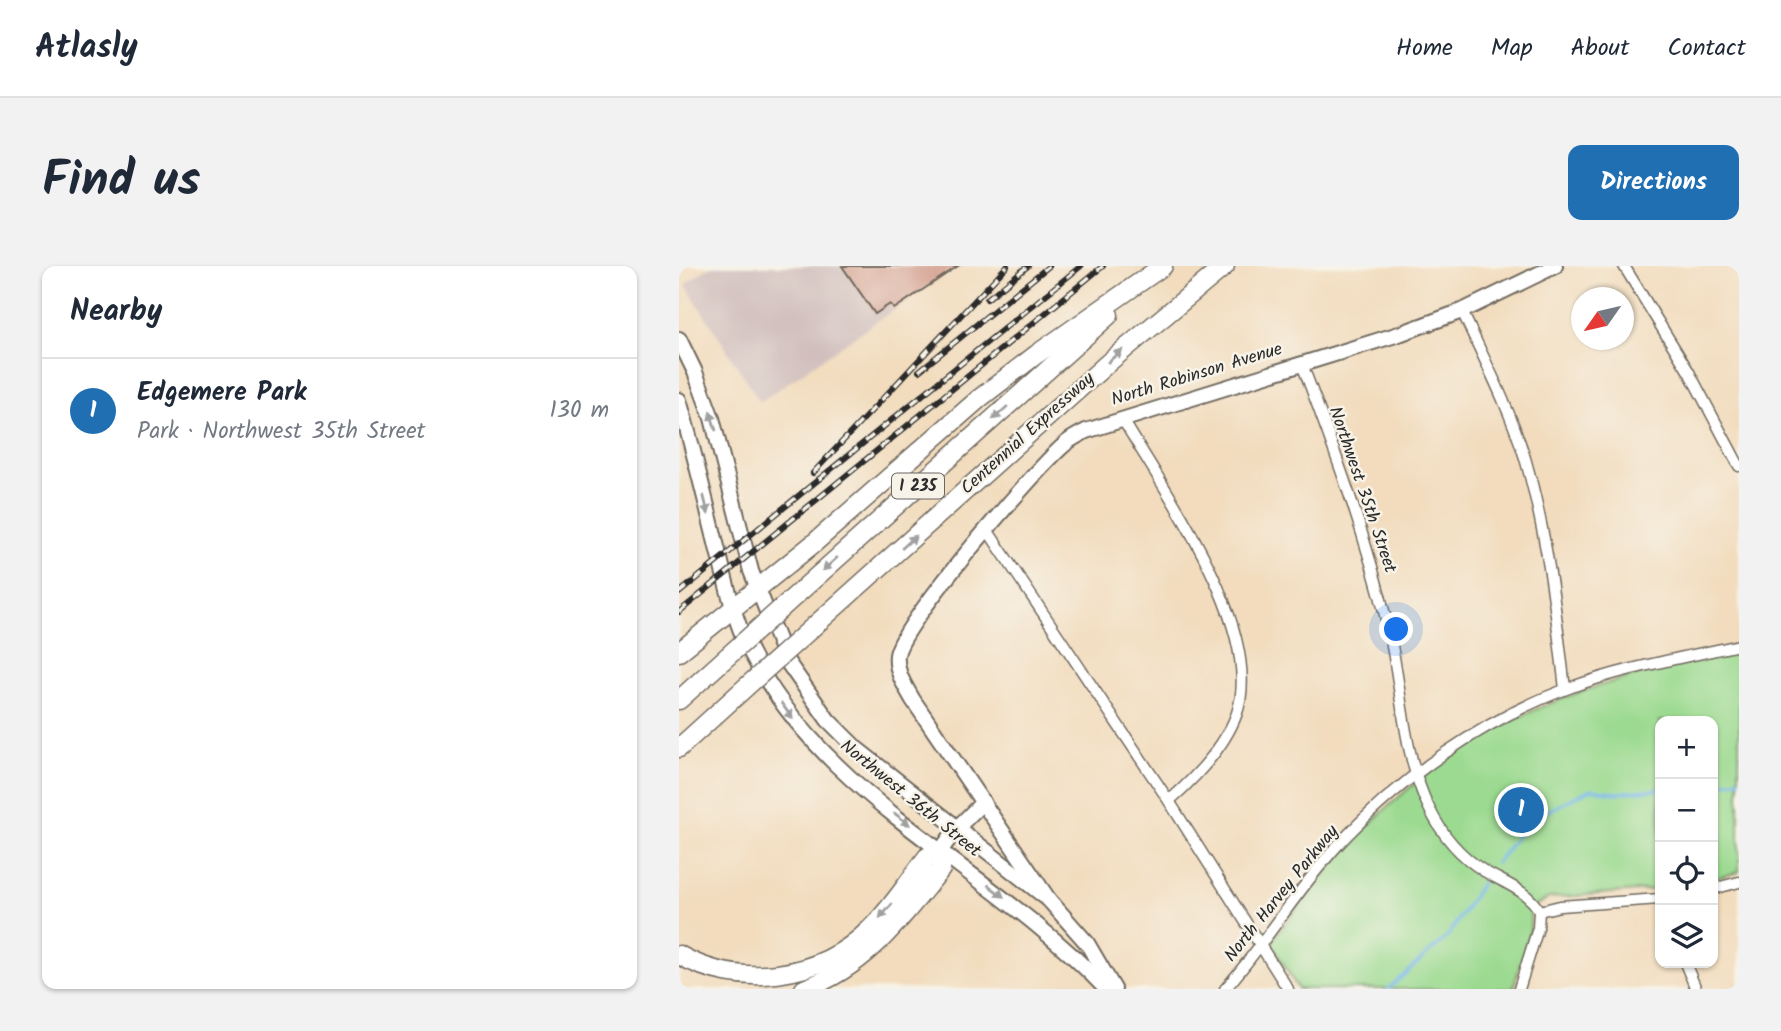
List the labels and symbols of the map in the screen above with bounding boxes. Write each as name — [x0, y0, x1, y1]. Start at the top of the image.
north arrow — [1571, 287, 1634, 350]
street label: North Robinson Avenue — [1108, 335, 1286, 415]
one-way arrow — [1107, 349, 1124, 364]
street label: Centennial Expressway — [954, 365, 1102, 502]
street label: Northwest 35th Street — [1320, 403, 1404, 578]
one-way arrow — [991, 405, 1009, 421]
one-way arrow — [707, 410, 717, 431]
road number: I 235 — [892, 474, 944, 498]
one-way arrow — [701, 494, 712, 516]
one-way arrow — [900, 534, 918, 550]
one-way arrow — [822, 556, 839, 572]
your location — [1379, 612, 1413, 646]
one-way arrow — [780, 702, 794, 720]
street label: Northwest 36th Street — [833, 733, 988, 866]
pin: 1 — [1498, 784, 1544, 836]
one-way arrow — [893, 812, 911, 826]
street label: North Harvey Parkway — [1217, 819, 1347, 969]
one-way arrow — [986, 884, 1005, 898]
one-way arrow — [879, 903, 894, 920]

